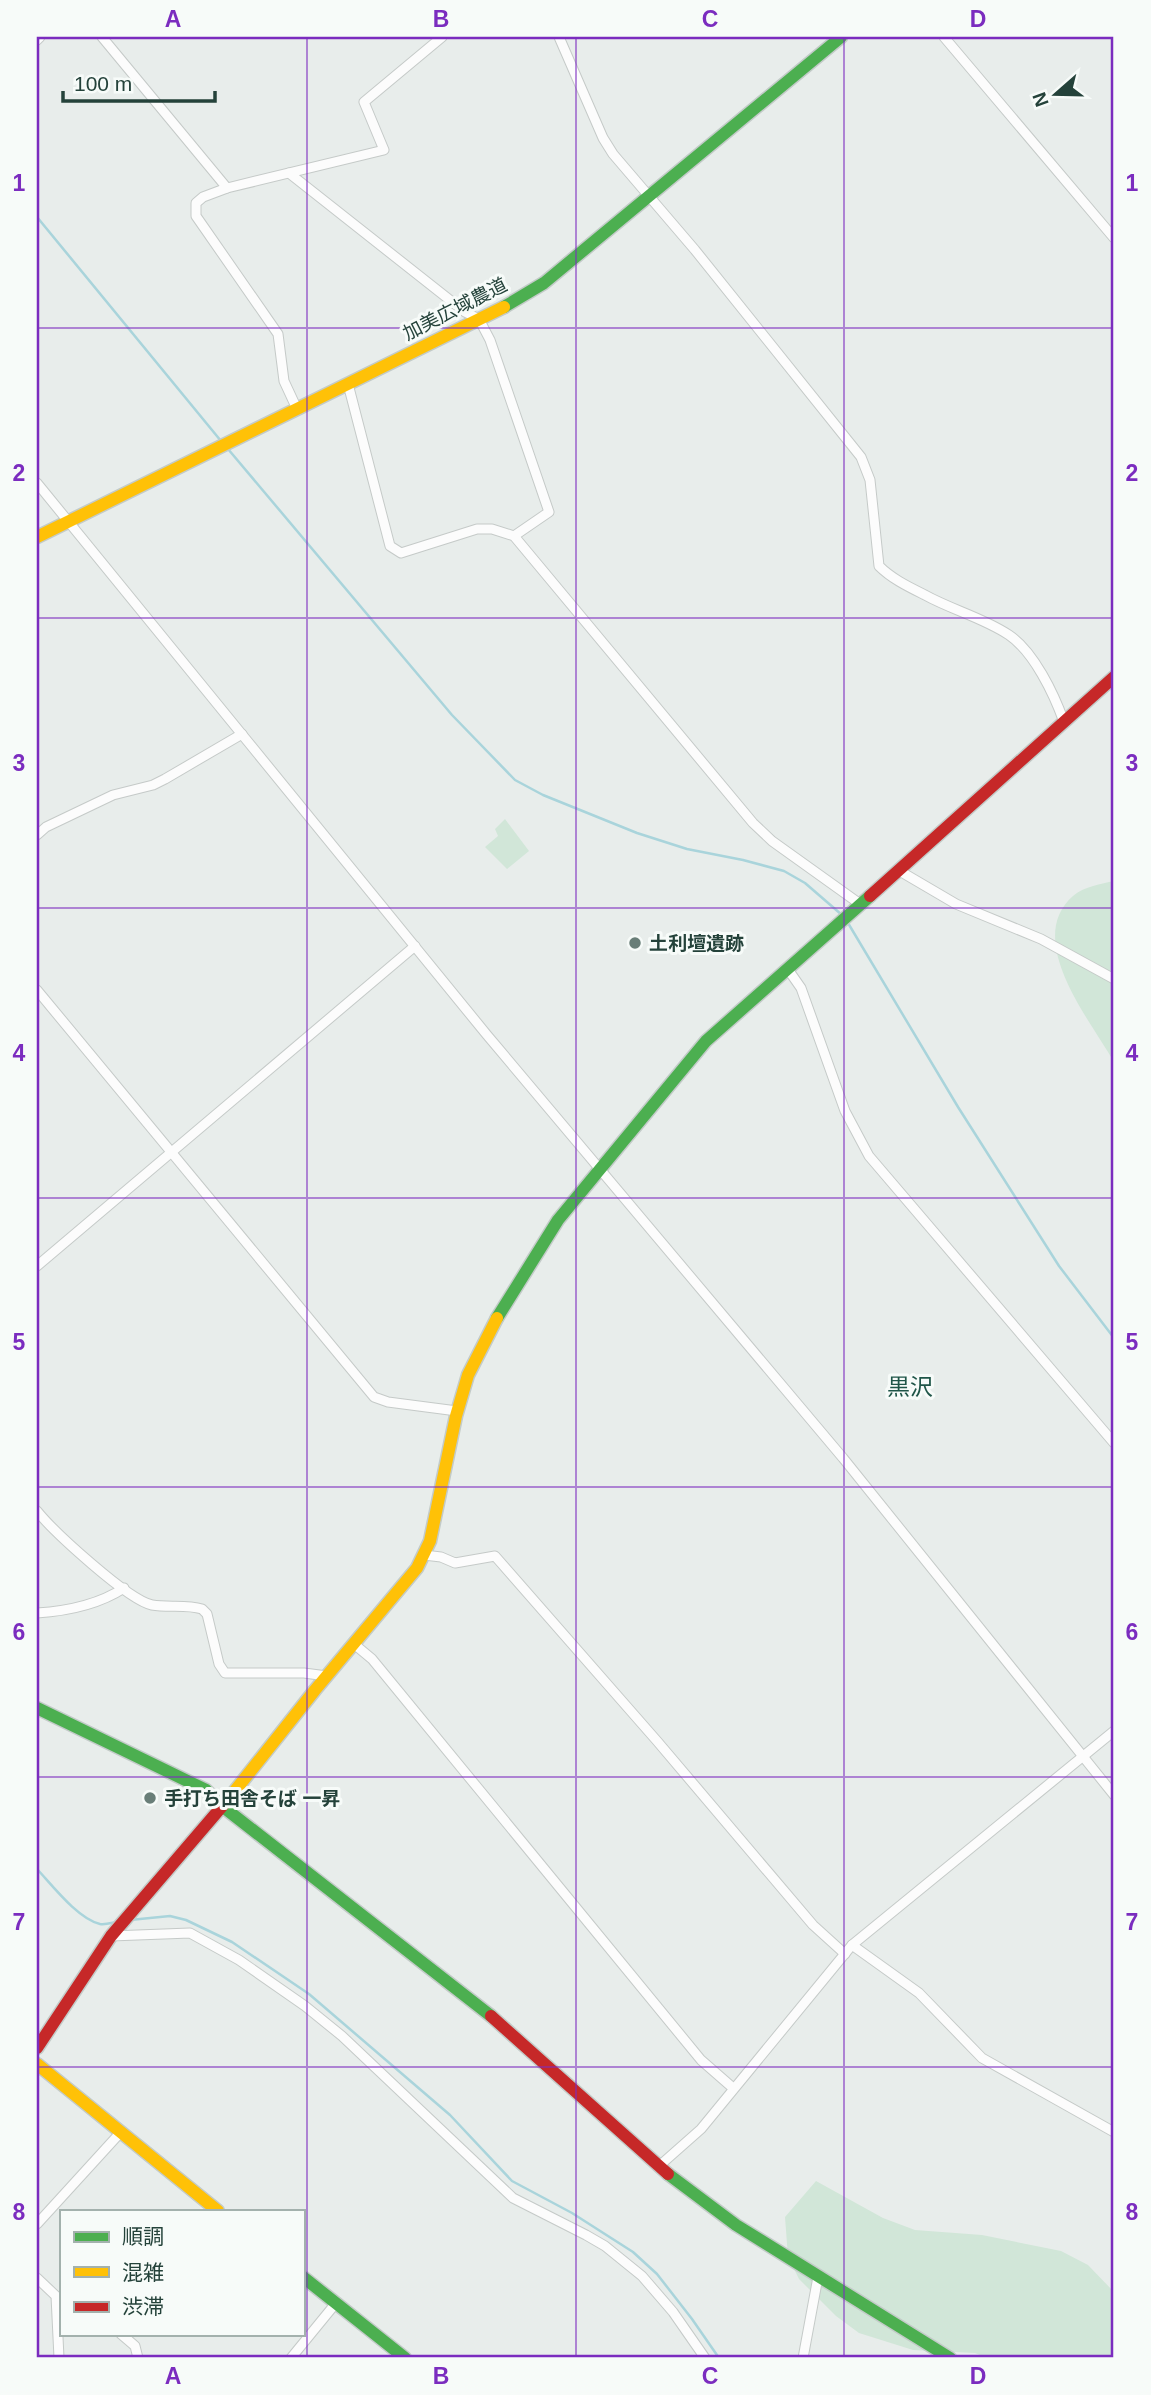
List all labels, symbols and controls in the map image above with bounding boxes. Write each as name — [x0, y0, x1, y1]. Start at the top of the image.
text: A — [165, 6, 181, 32]
text: B — [433, 6, 449, 32]
text: C — [702, 6, 718, 32]
text: D — [970, 6, 986, 32]
scale bar — [63, 60, 215, 104]
north arrow — [1021, 60, 1092, 130]
text: 100 m — [74, 72, 132, 95]
text: N — [1028, 90, 1053, 110]
text: 1 — [13, 170, 26, 196]
text: 1 — [1126, 170, 1139, 196]
street label: 加美広域農道 — [399, 274, 511, 344]
text: 2 — [13, 460, 25, 486]
text: 2 — [1126, 460, 1138, 486]
text: 3 — [13, 750, 25, 776]
text: 3 — [1126, 750, 1138, 776]
place label: 土利壇遺跡 — [649, 933, 744, 954]
marker: 土利壇遺跡 — [627, 935, 643, 951]
text: 4 — [13, 1040, 26, 1066]
text: 4 — [1126, 1040, 1139, 1066]
text: 5 — [13, 1329, 26, 1355]
text: 5 — [1126, 1329, 1139, 1355]
district label: 黒沢 — [887, 1374, 933, 1400]
text: 6 — [13, 1619, 25, 1645]
text: 6 — [1126, 1619, 1138, 1645]
place label: 手打ち田舎そば 一昇 — [164, 1788, 340, 1809]
marker: 手打ち田舎そば 一昇 — [142, 1790, 158, 1806]
text: 7 — [13, 1909, 25, 1935]
text: 7 — [1126, 1909, 1138, 1935]
text: 8 — [13, 2199, 26, 2225]
text: 8 — [1126, 2199, 1139, 2225]
legend — [60, 2210, 304, 2336]
text: 順調 — [122, 2225, 164, 2248]
text: 混雑 — [122, 2261, 164, 2284]
text: 渋滞 — [122, 2295, 164, 2318]
text: A — [165, 2363, 181, 2389]
text: B — [433, 2363, 449, 2389]
text: C — [702, 2363, 718, 2389]
text: D — [970, 2363, 986, 2389]

